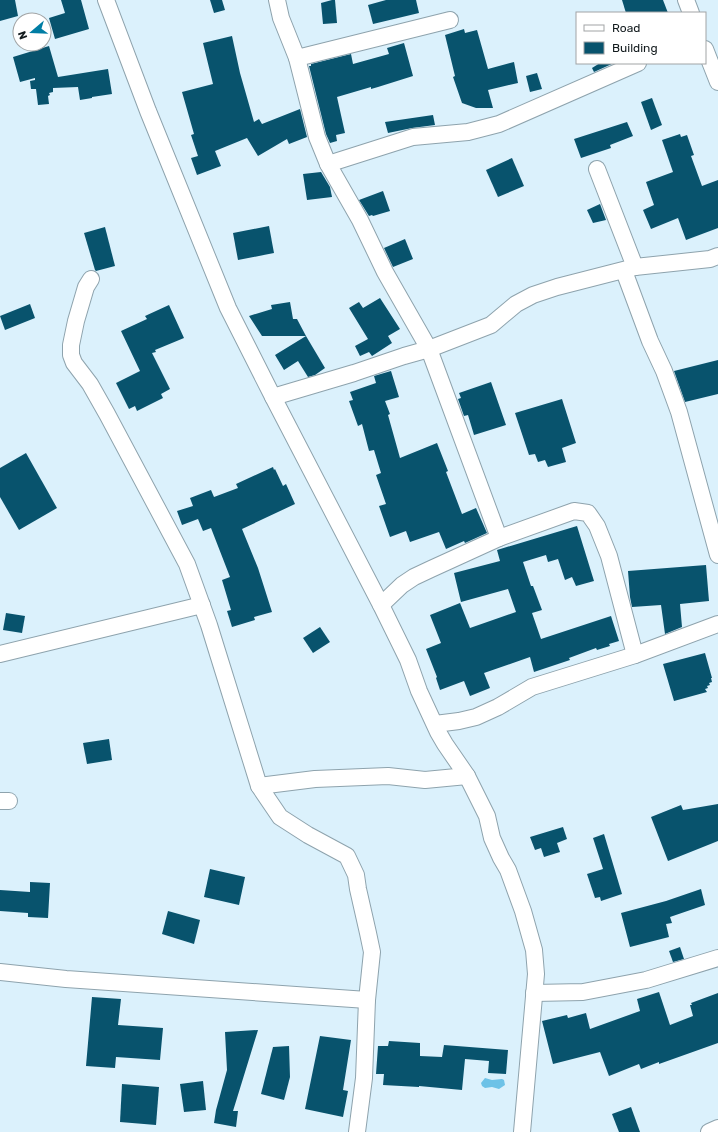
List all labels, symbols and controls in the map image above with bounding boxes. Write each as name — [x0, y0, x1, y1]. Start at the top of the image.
north arrow — [12, 12, 52, 52]
legend — [576, 12, 706, 64]
text: Road — [612, 21, 640, 35]
text: N — [16, 29, 30, 41]
text: Building — [612, 41, 658, 55]

